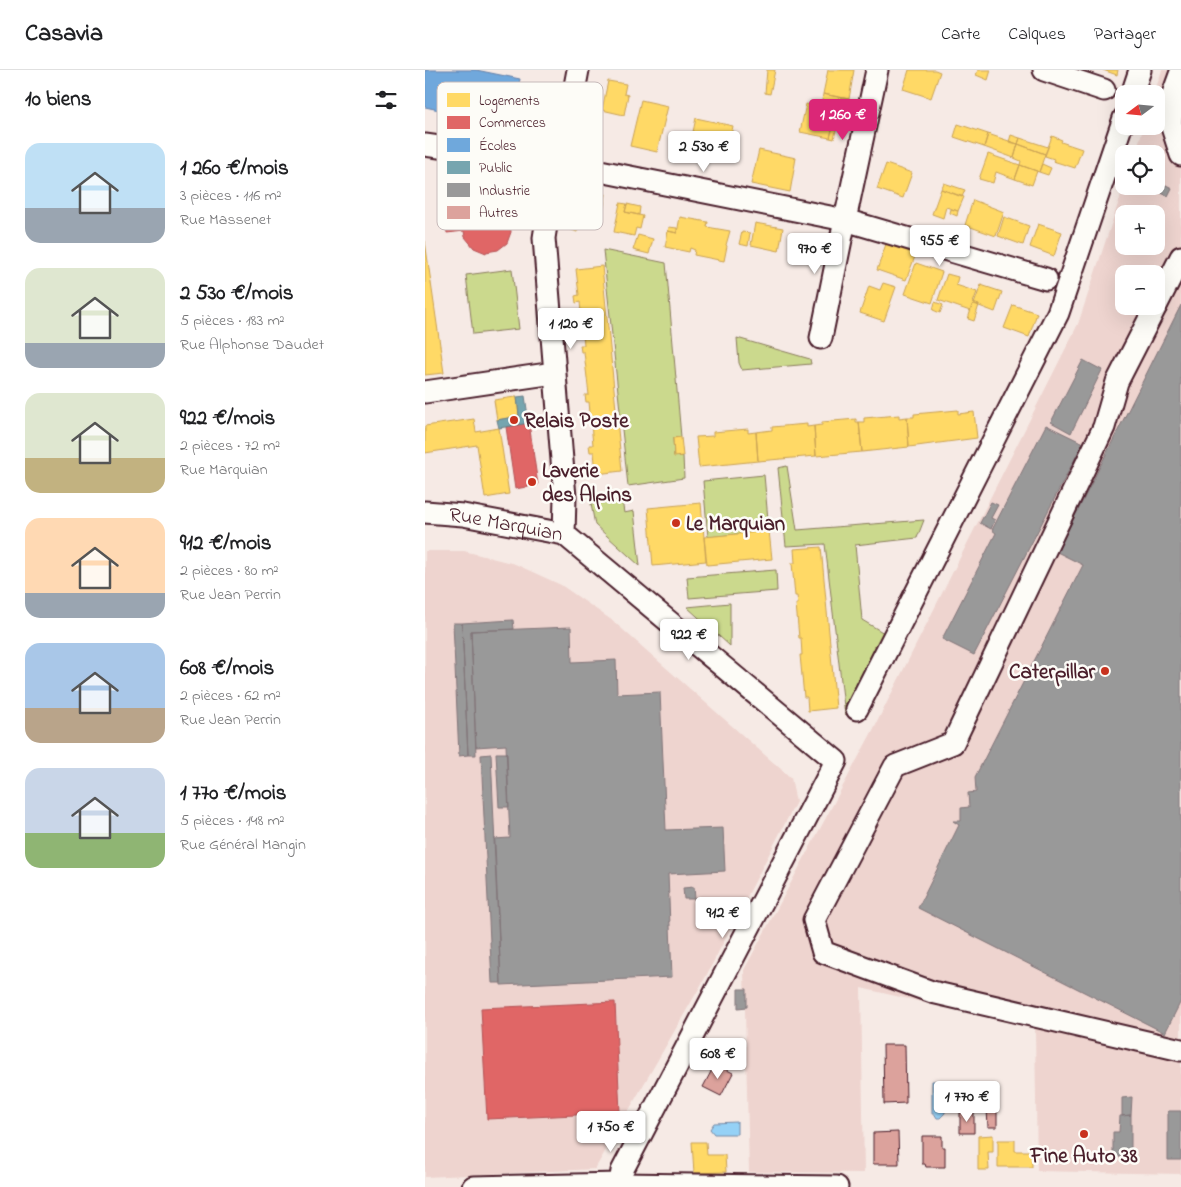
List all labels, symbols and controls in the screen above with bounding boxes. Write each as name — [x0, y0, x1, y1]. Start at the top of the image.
text: Casavia — [25, 17, 103, 52]
text: Carte — [941, 22, 980, 48]
text: Calques — [1008, 22, 1066, 48]
text: Partager — [1094, 22, 1156, 48]
legend — [437, 82, 603, 230]
text: 10 biens — [25, 85, 91, 115]
north arrow — [1115, 85, 1165, 135]
map controls — [1115, 85, 1165, 315]
icon: filters — [372, 86, 400, 114]
text: Logements — [479, 91, 540, 113]
pin: 1 260 € — [797, 98, 889, 141]
text: 1 260 € — [820, 103, 866, 127]
text: Commerces — [479, 113, 546, 134]
pin: 2 530 € — [658, 131, 750, 173]
text: 2 530 € — [679, 135, 729, 159]
text: Écoles — [479, 136, 516, 157]
button: locate — [1115, 145, 1165, 195]
text: 1 260 €/mois — [180, 154, 289, 184]
text: Public — [479, 158, 513, 179]
icon: home — [65, 163, 125, 223]
text: Industrie — [479, 181, 531, 202]
text: 3 pièces · 116 m² — [180, 184, 282, 208]
text: Autres — [479, 203, 518, 224]
button: + — [1115, 205, 1165, 255]
text: Rue Massenet — [180, 208, 271, 232]
pin: 955 € — [905, 224, 975, 267]
text: 955 € — [921, 229, 959, 253]
pin: 970 € — [780, 232, 850, 275]
text: 970 € — [798, 237, 832, 261]
button: − — [1115, 265, 1165, 315]
text: 2 530 €/mois — [180, 279, 294, 309]
icon: home — [65, 288, 125, 348]
pin: 1 120 € — [525, 308, 617, 350]
text: 5 pièces · 183 m² — [180, 309, 285, 333]
text: 1 120 € — [549, 312, 593, 336]
text: Rue Alphonse Daudet — [180, 333, 324, 357]
text: 922 €/mois — [180, 404, 275, 434]
place label: Relais Poste — [524, 407, 629, 437]
icon: home — [65, 413, 125, 473]
marker: Relais Poste — [508, 414, 520, 426]
text: 2 pièces · 72 m² — [180, 434, 280, 458]
place label: Laverie des Alpins — [542, 457, 632, 511]
text: Rue Marquian — [180, 458, 268, 482]
marker: Laverie des Alpins — [526, 476, 538, 488]
street label: Rue Marquian — [448, 501, 565, 550]
place label: Le Marquian — [686, 510, 785, 540]
marker: Le Marquian — [670, 517, 682, 529]
text: 912 €/mois — [180, 529, 272, 559]
icon: home — [65, 538, 125, 598]
text: 2 pièces · 80 m² — [180, 559, 279, 583]
text: Rue Jean Perrin — [180, 583, 281, 607]
pin: 922 € — [654, 618, 724, 661]
text: 922 € — [671, 623, 707, 647]
text: 608 €/mois — [180, 654, 274, 684]
place label: Caterpillar — [1009, 658, 1095, 688]
icon: home — [65, 663, 125, 723]
marker: Caterpillar — [1099, 665, 1111, 677]
text: 2 pièces · 62 m² — [180, 684, 281, 708]
text: Rue Jean Perrin — [180, 708, 281, 732]
text: 1 770 €/mois — [180, 779, 286, 809]
icon: home — [65, 788, 125, 848]
text: 5 pièces · 148 m² — [180, 809, 285, 833]
text: Rue Général Mangin — [180, 833, 306, 857]
pin: 912 € — [688, 896, 758, 939]
text: 912 € — [706, 901, 740, 925]
pin: 608 € — [683, 1038, 753, 1080]
text: 608 € — [700, 1042, 736, 1066]
pin: 1 770 € — [921, 1080, 1013, 1123]
text: 1 770 € — [945, 1085, 989, 1109]
pin: 1 750 € — [565, 1110, 657, 1153]
text: 1 750 € — [588, 1115, 634, 1139]
marker: Fine Auto 38 — [1078, 1128, 1090, 1140]
place label: Fine Auto 38 — [1029, 1142, 1138, 1172]

